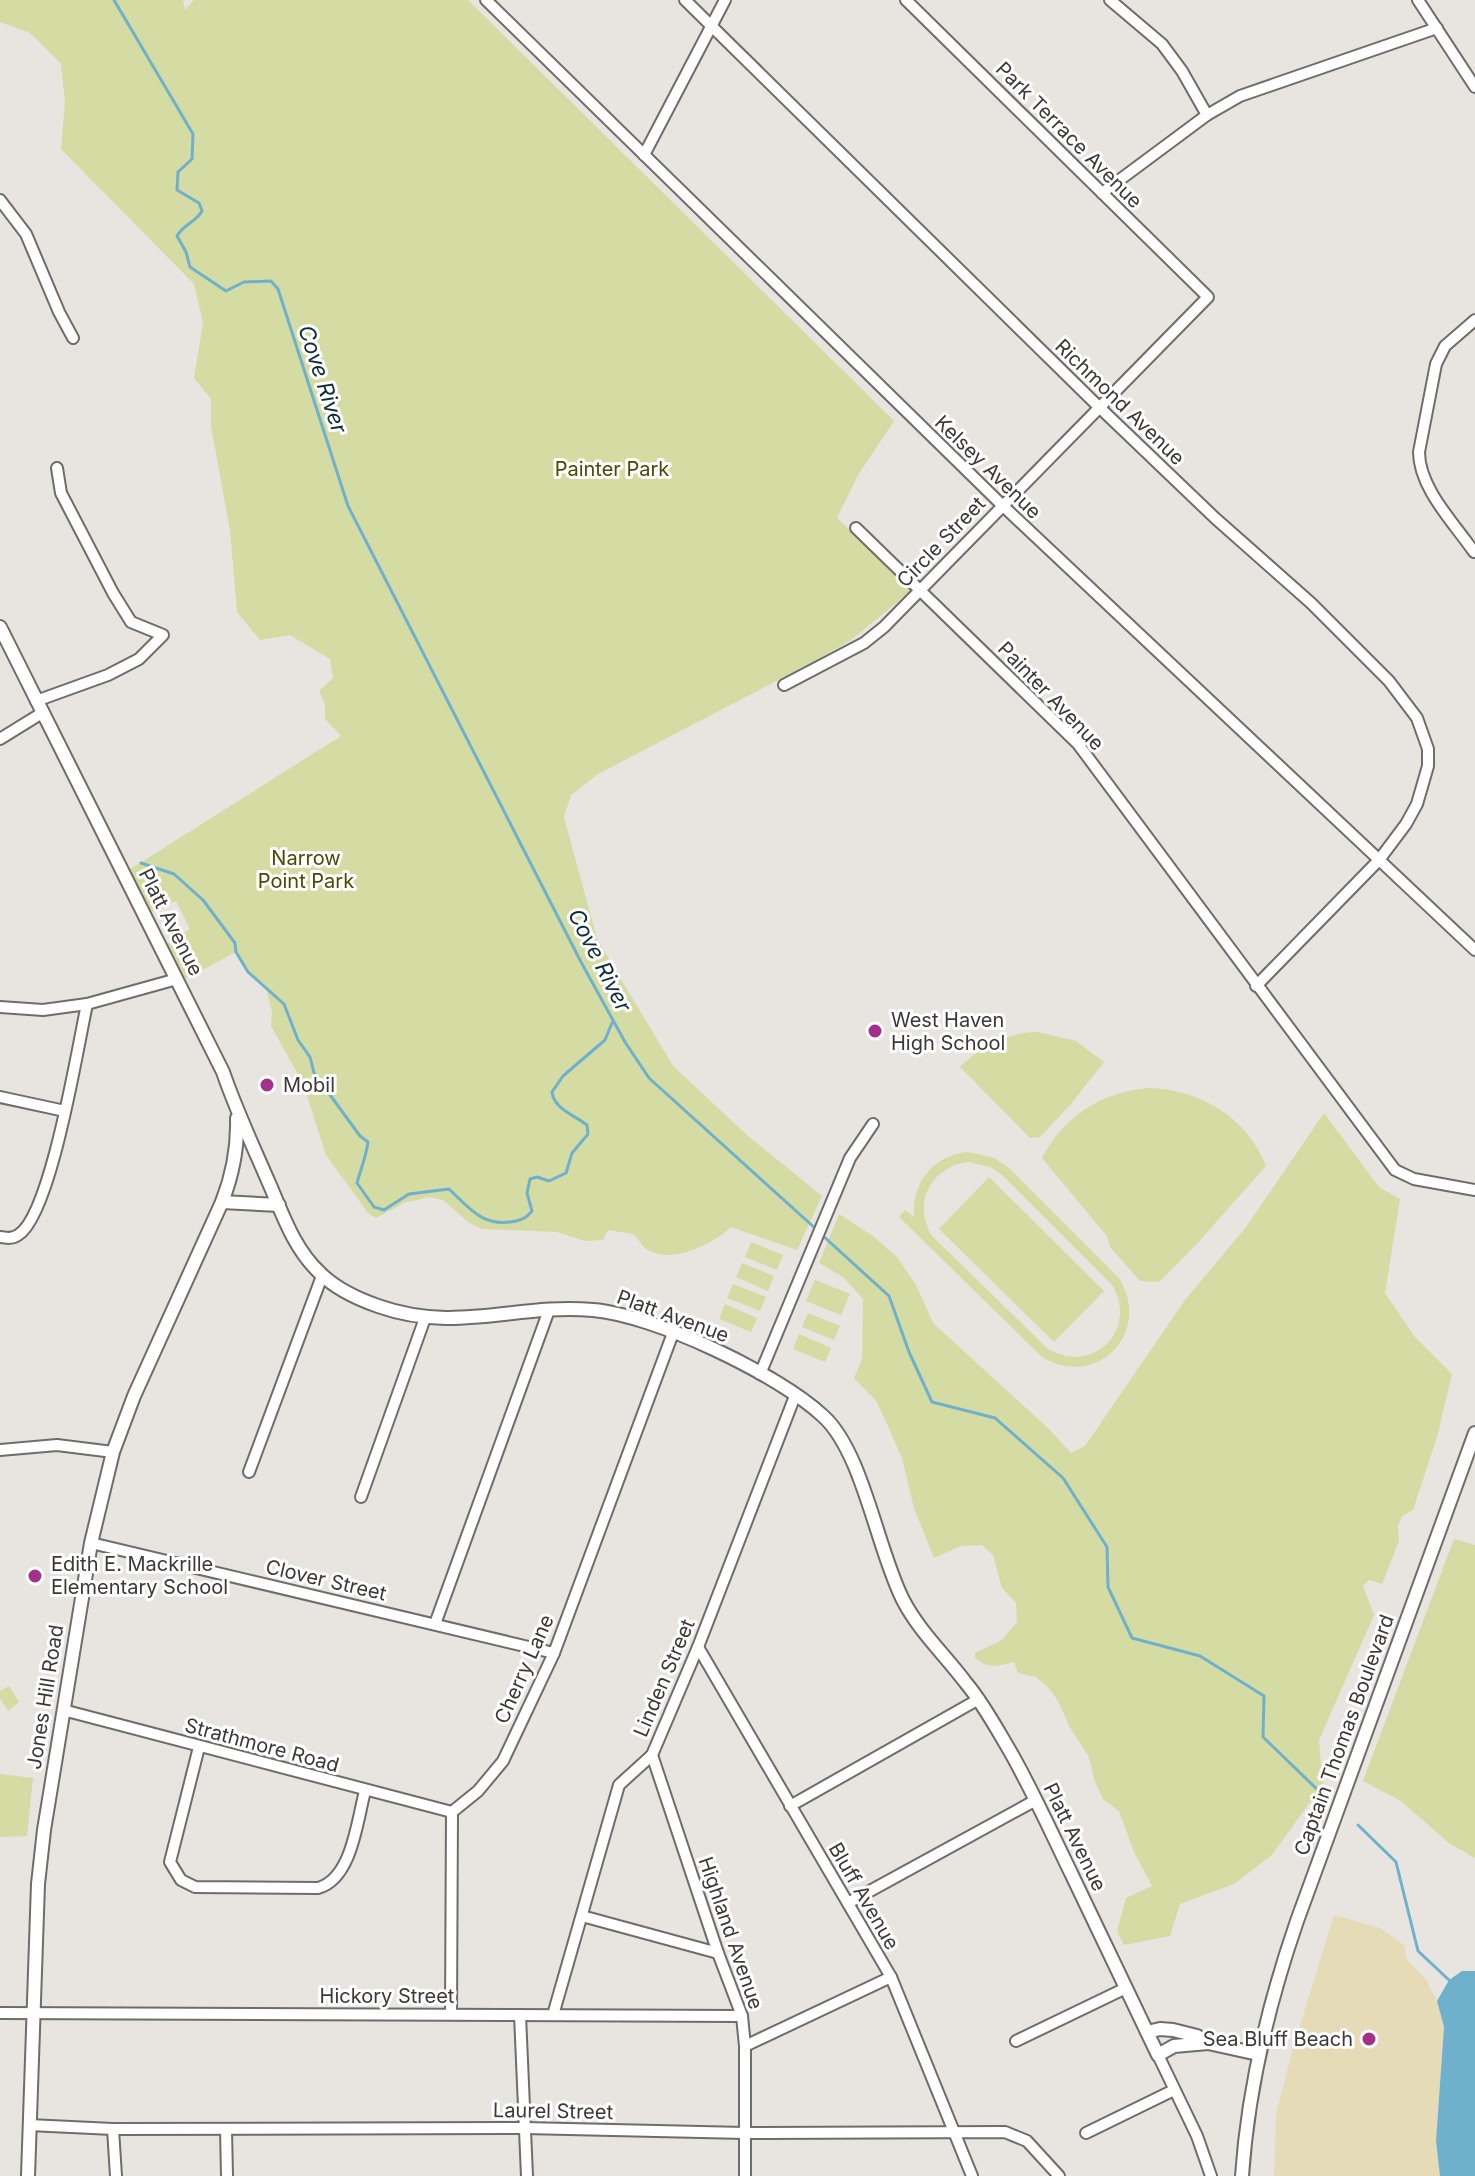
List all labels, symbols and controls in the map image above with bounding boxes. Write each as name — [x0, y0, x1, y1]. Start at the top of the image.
street label: Park Terrace Avenue — [991, 57, 1147, 213]
water label: Cove River — [293, 322, 353, 437]
street label: Richmond Avenue — [1050, 334, 1190, 470]
street label: Kelsey Avenue — [930, 410, 1046, 524]
park label: Painter Park — [555, 457, 669, 481]
street label: Circle Street — [892, 491, 990, 592]
street label: Painter Avenue — [993, 637, 1109, 755]
park label: Narrow Point Park — [258, 846, 354, 893]
street label: Platt Avenue — [134, 864, 208, 980]
water label: Cove River — [563, 904, 637, 1016]
place label: West Haven High School — [891, 1008, 1005, 1055]
marker: West Haven High School — [866, 1022, 884, 1040]
place label: Mobil — [283, 1073, 335, 1097]
marker: Mobil — [258, 1076, 276, 1094]
street label: Platt Avenue — [614, 1285, 732, 1347]
place label: Edith E. Mackrille Elementary School — [51, 1552, 228, 1599]
street label: Clover Street — [263, 1554, 389, 1606]
marker: Edith E. Mackrille Elementary School — [26, 1567, 44, 1585]
street label: Cherry Lane — [489, 1611, 559, 1727]
street label: Captain Thomas Boulevard — [1289, 1611, 1399, 1859]
street label: Linden Street — [628, 1615, 700, 1741]
street label: Jones Hill Road — [22, 1623, 68, 1771]
street label: Strathmore Road — [182, 1713, 342, 1777]
street label: Platt Avenue — [1038, 1779, 1112, 1895]
street label: Bluff Avenue — [824, 1838, 904, 1954]
street label: Highland Avenue — [694, 1854, 768, 2012]
street label: Hickory Street — [320, 1984, 455, 2008]
place label: Sea Bluff Beach — [1203, 2027, 1353, 2051]
marker: Sea Bluff Beach — [1360, 2030, 1378, 2048]
street label: Laurel Street — [493, 2098, 614, 2124]

